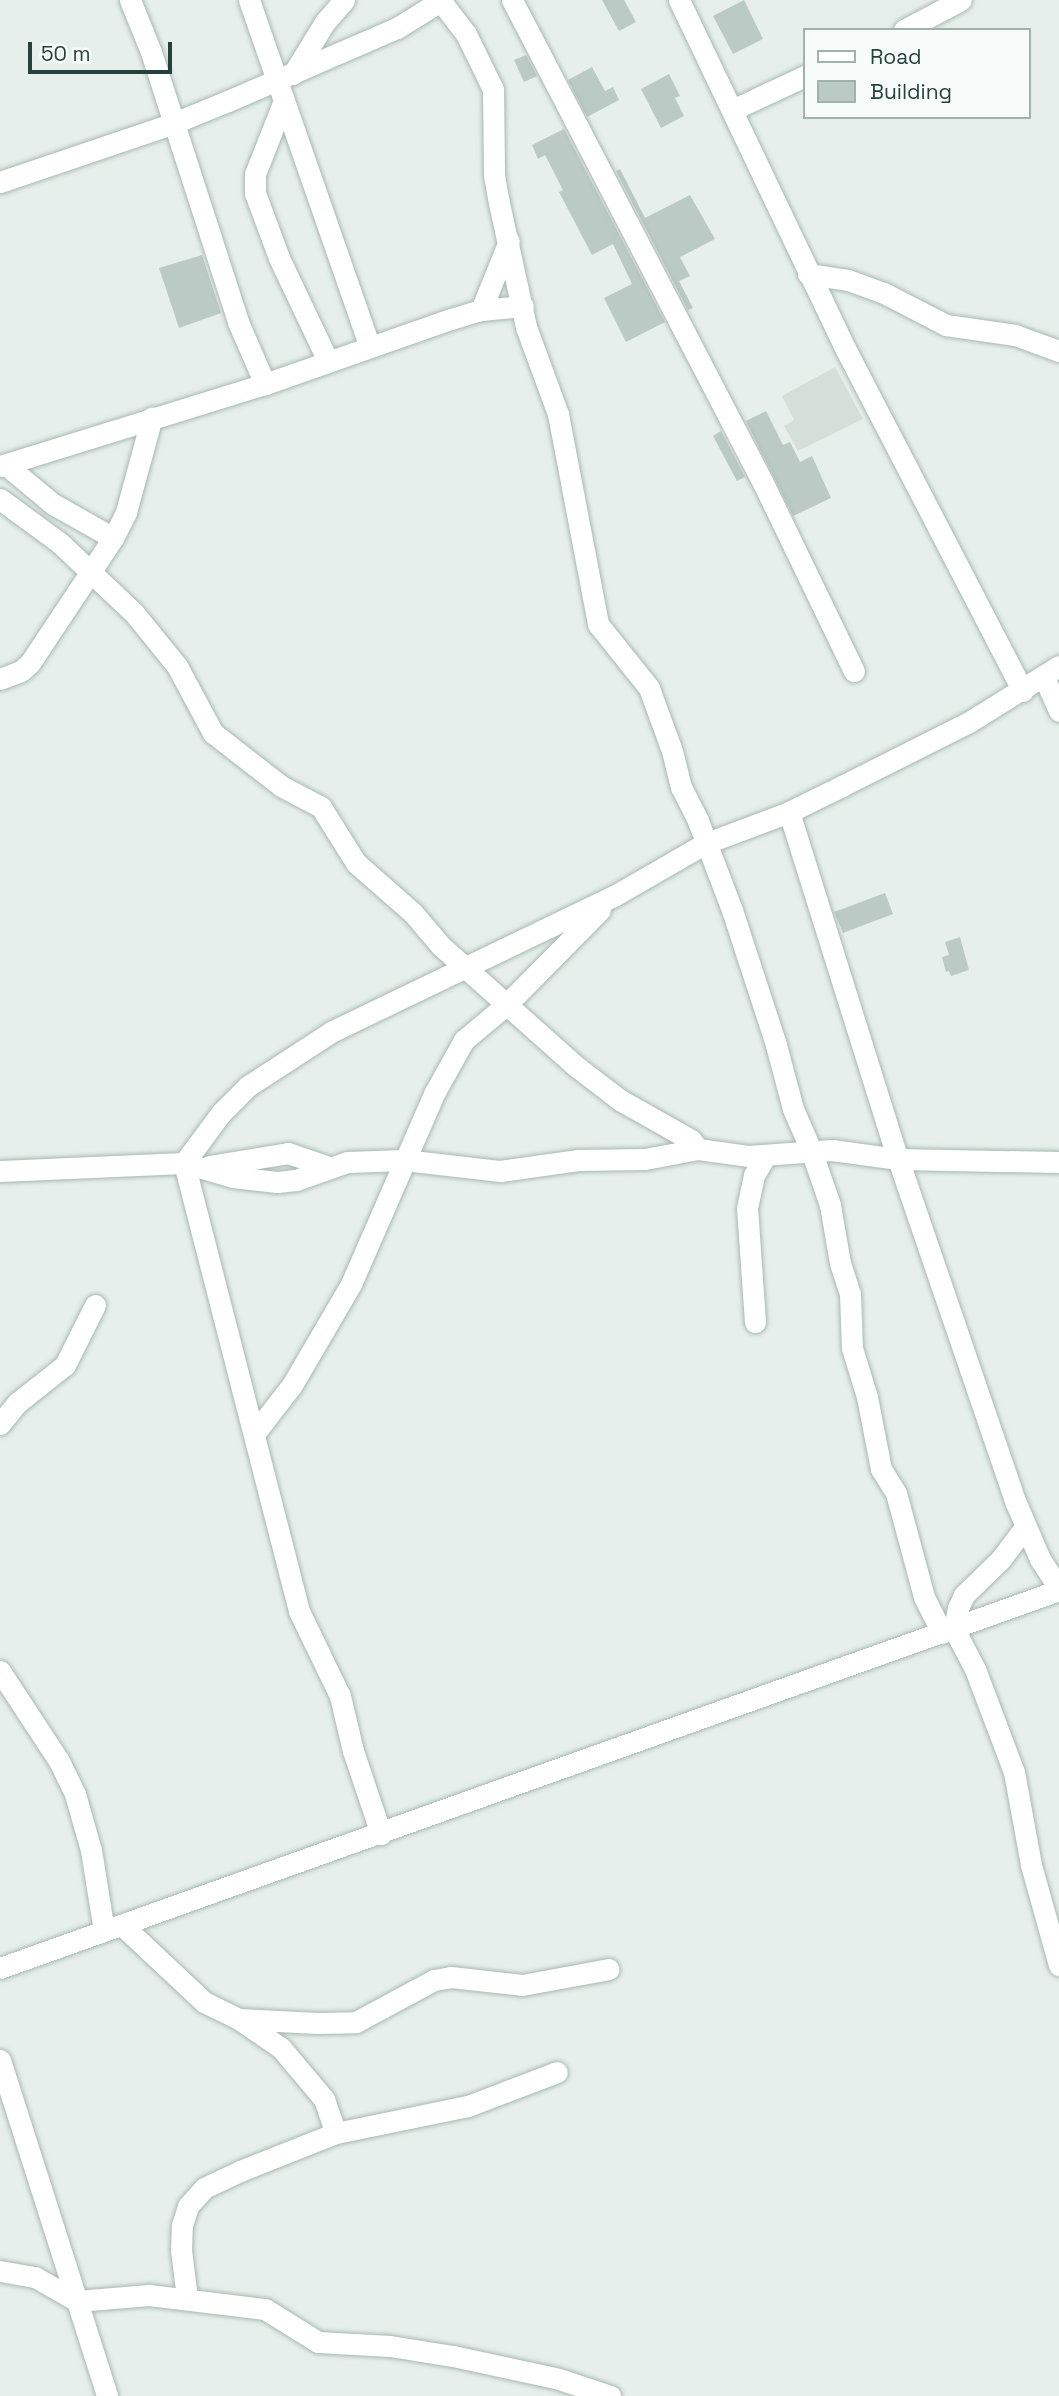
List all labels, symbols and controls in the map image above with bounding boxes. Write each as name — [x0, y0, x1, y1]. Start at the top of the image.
scale bar — [32, 28, 175, 72]
legend — [804, 28, 1031, 119]
text: 50 m — [41, 40, 91, 67]
text: Road — [870, 43, 922, 70]
text: Building — [870, 78, 952, 105]

